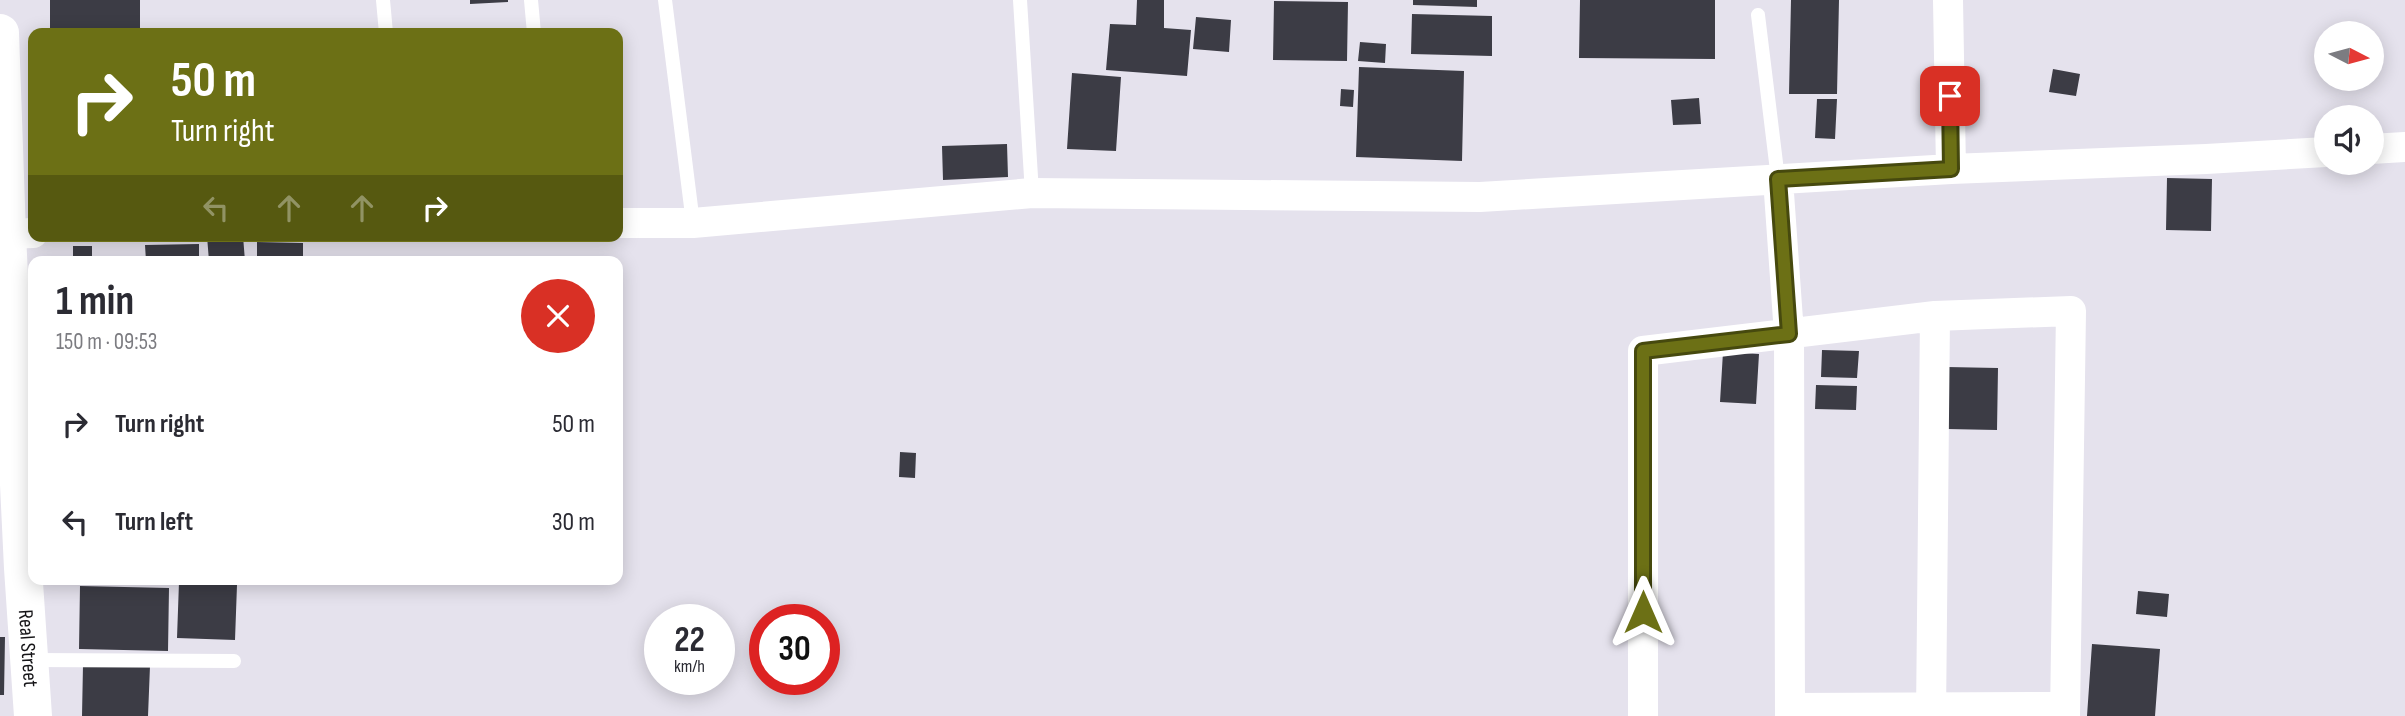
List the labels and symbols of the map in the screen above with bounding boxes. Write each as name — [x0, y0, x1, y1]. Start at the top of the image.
north arrow — [2314, 21, 2384, 91]
pin — [1920, 66, 1980, 126]
position arrow — [1606, 575, 1680, 649]
speed limit sign: 30 — [749, 604, 840, 695]
street label: Real Street — [13, 609, 44, 688]

